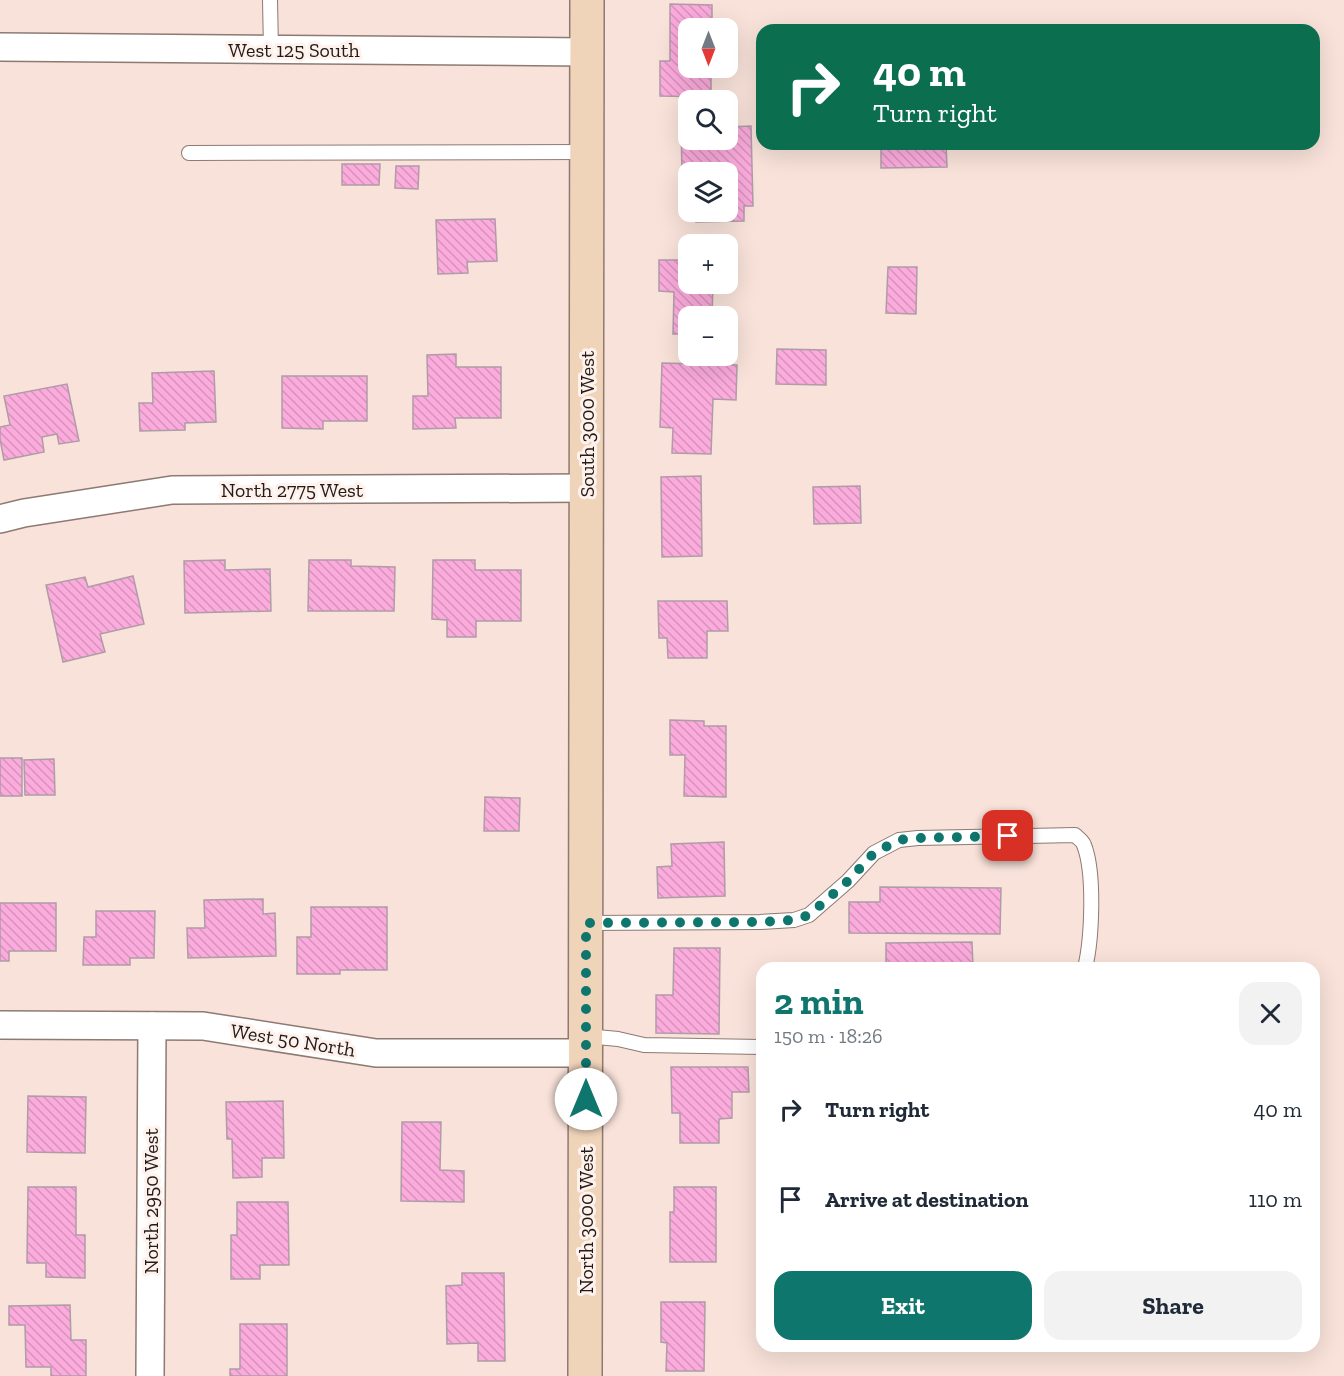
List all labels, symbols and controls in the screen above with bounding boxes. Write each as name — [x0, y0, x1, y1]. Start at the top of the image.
north arrow — [678, 18, 738, 78]
map controls — [678, 18, 738, 366]
street label: West 125 South — [228, 38, 361, 62]
text: 40 m — [873, 46, 966, 97]
icon: right — [774, 48, 852, 126]
button: search — [678, 90, 738, 150]
text: Turn right — [873, 97, 997, 129]
button: layers — [678, 162, 738, 222]
button: + — [678, 234, 738, 294]
button: − — [678, 306, 738, 366]
street label: South 3000 West — [575, 350, 599, 497]
street label: North 2775 West — [221, 478, 364, 502]
pin — [982, 810, 1033, 861]
icon: arrive — [991, 819, 1024, 852]
text: 2 min — [774, 980, 864, 1023]
button: close — [1239, 982, 1302, 1045]
street label: West 50 North — [229, 1018, 358, 1062]
text: 150 m · 18:26 — [774, 1024, 883, 1048]
position arrow — [554, 1067, 618, 1131]
icon: right — [774, 1093, 807, 1126]
text: Turn right — [825, 1096, 929, 1123]
text: 40 m — [1253, 1096, 1302, 1123]
street label: North 2950 West — [139, 1128, 163, 1274]
street label: North 3000 West — [574, 1146, 598, 1294]
icon: arrive — [774, 1183, 807, 1216]
text: Arrive at destination — [825, 1186, 1028, 1213]
text: 110 m — [1248, 1186, 1302, 1213]
button: Exit — [774, 1271, 1032, 1340]
button: Share — [1044, 1271, 1302, 1340]

